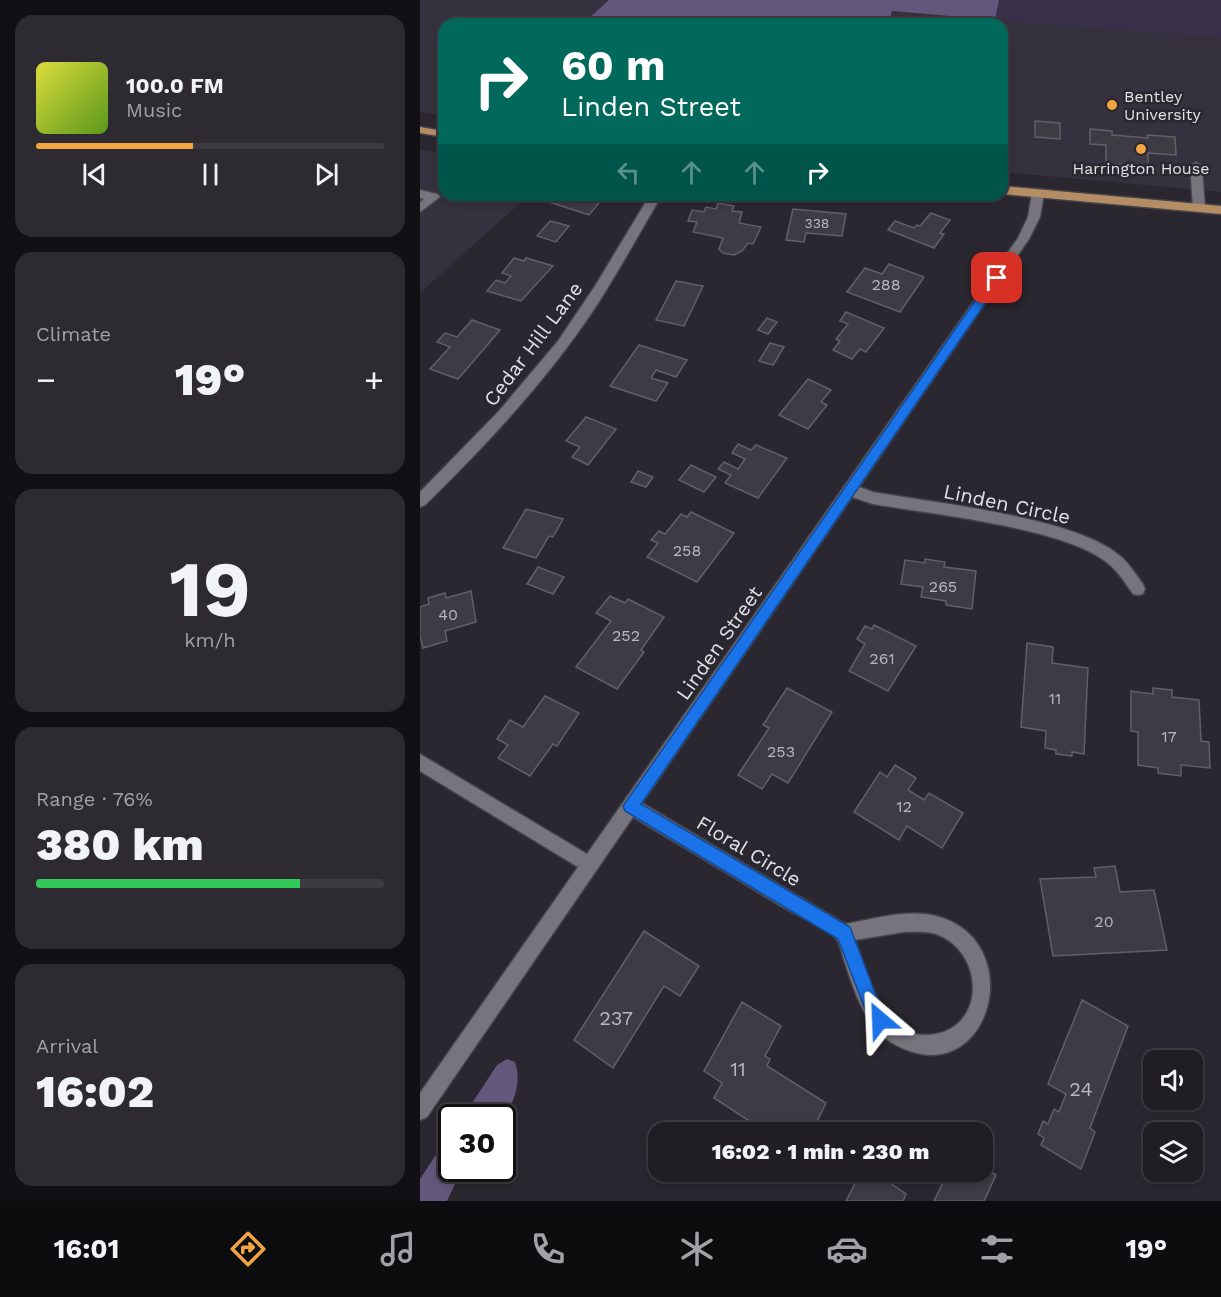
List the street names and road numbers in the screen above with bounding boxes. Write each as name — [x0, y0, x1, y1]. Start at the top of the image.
street label: Cedar Hill Lane — [479, 277, 587, 411]
street label: Linden Circle — [942, 479, 1072, 529]
street label: Linden Street — [671, 581, 767, 704]
street label: Floral Circle — [692, 810, 806, 892]

